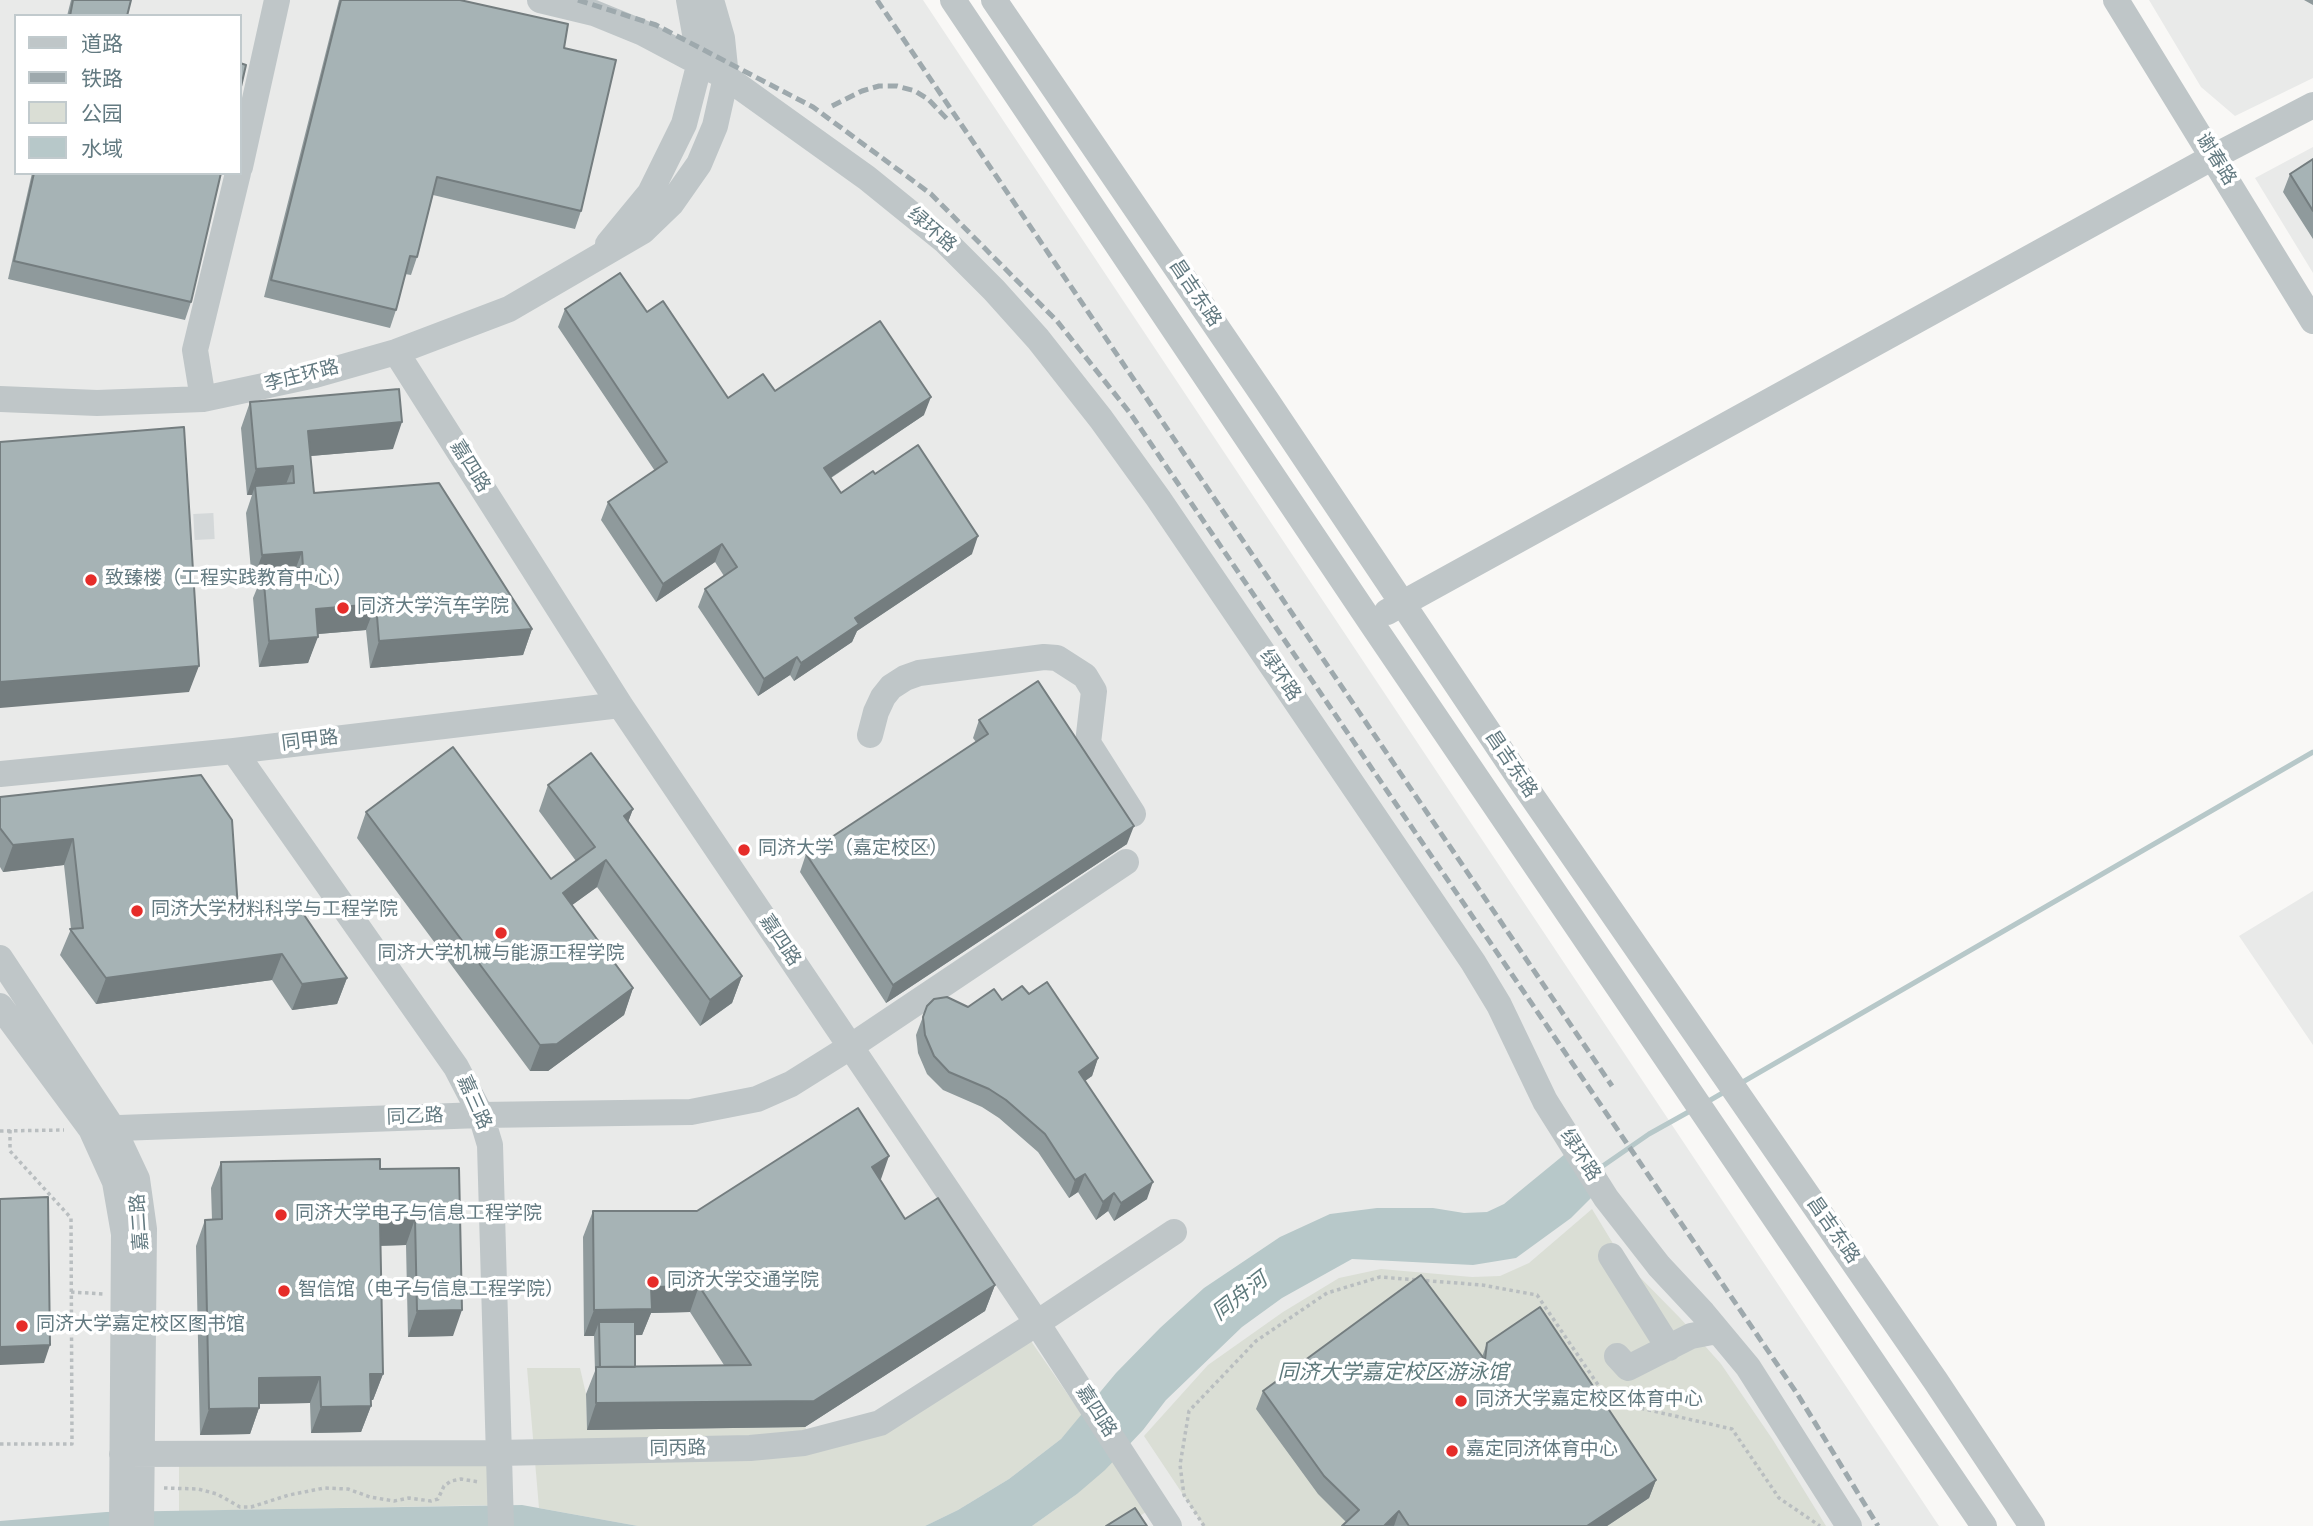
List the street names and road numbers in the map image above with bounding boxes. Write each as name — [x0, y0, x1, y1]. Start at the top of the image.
street label: 谢春路 — [2190, 130, 2240, 190]
street label: 绿环路 — [902, 204, 960, 258]
street label: 昌吉东路 — [1163, 256, 1225, 332]
street label: 李庄环路 — [262, 357, 342, 397]
street label: 嘉四路 — [444, 437, 494, 497]
street label: 绿环路 — [1254, 646, 1304, 706]
street label: 同甲路 — [280, 727, 340, 757]
street label: 昌吉东路 — [1479, 727, 1541, 803]
street label: 嘉四路 — [754, 911, 804, 971]
street label: 嘉三路 — [451, 1072, 495, 1134]
street label: 同乙路 — [386, 1106, 444, 1130]
street label: 绿环路 — [1554, 1126, 1604, 1186]
street label: 嘉二路 — [128, 1193, 154, 1251]
street label: 昌吉东路 — [1801, 1193, 1863, 1269]
street label: 嘉四路 — [1070, 1382, 1120, 1442]
street label: 同丙路 — [649, 1438, 707, 1462]

